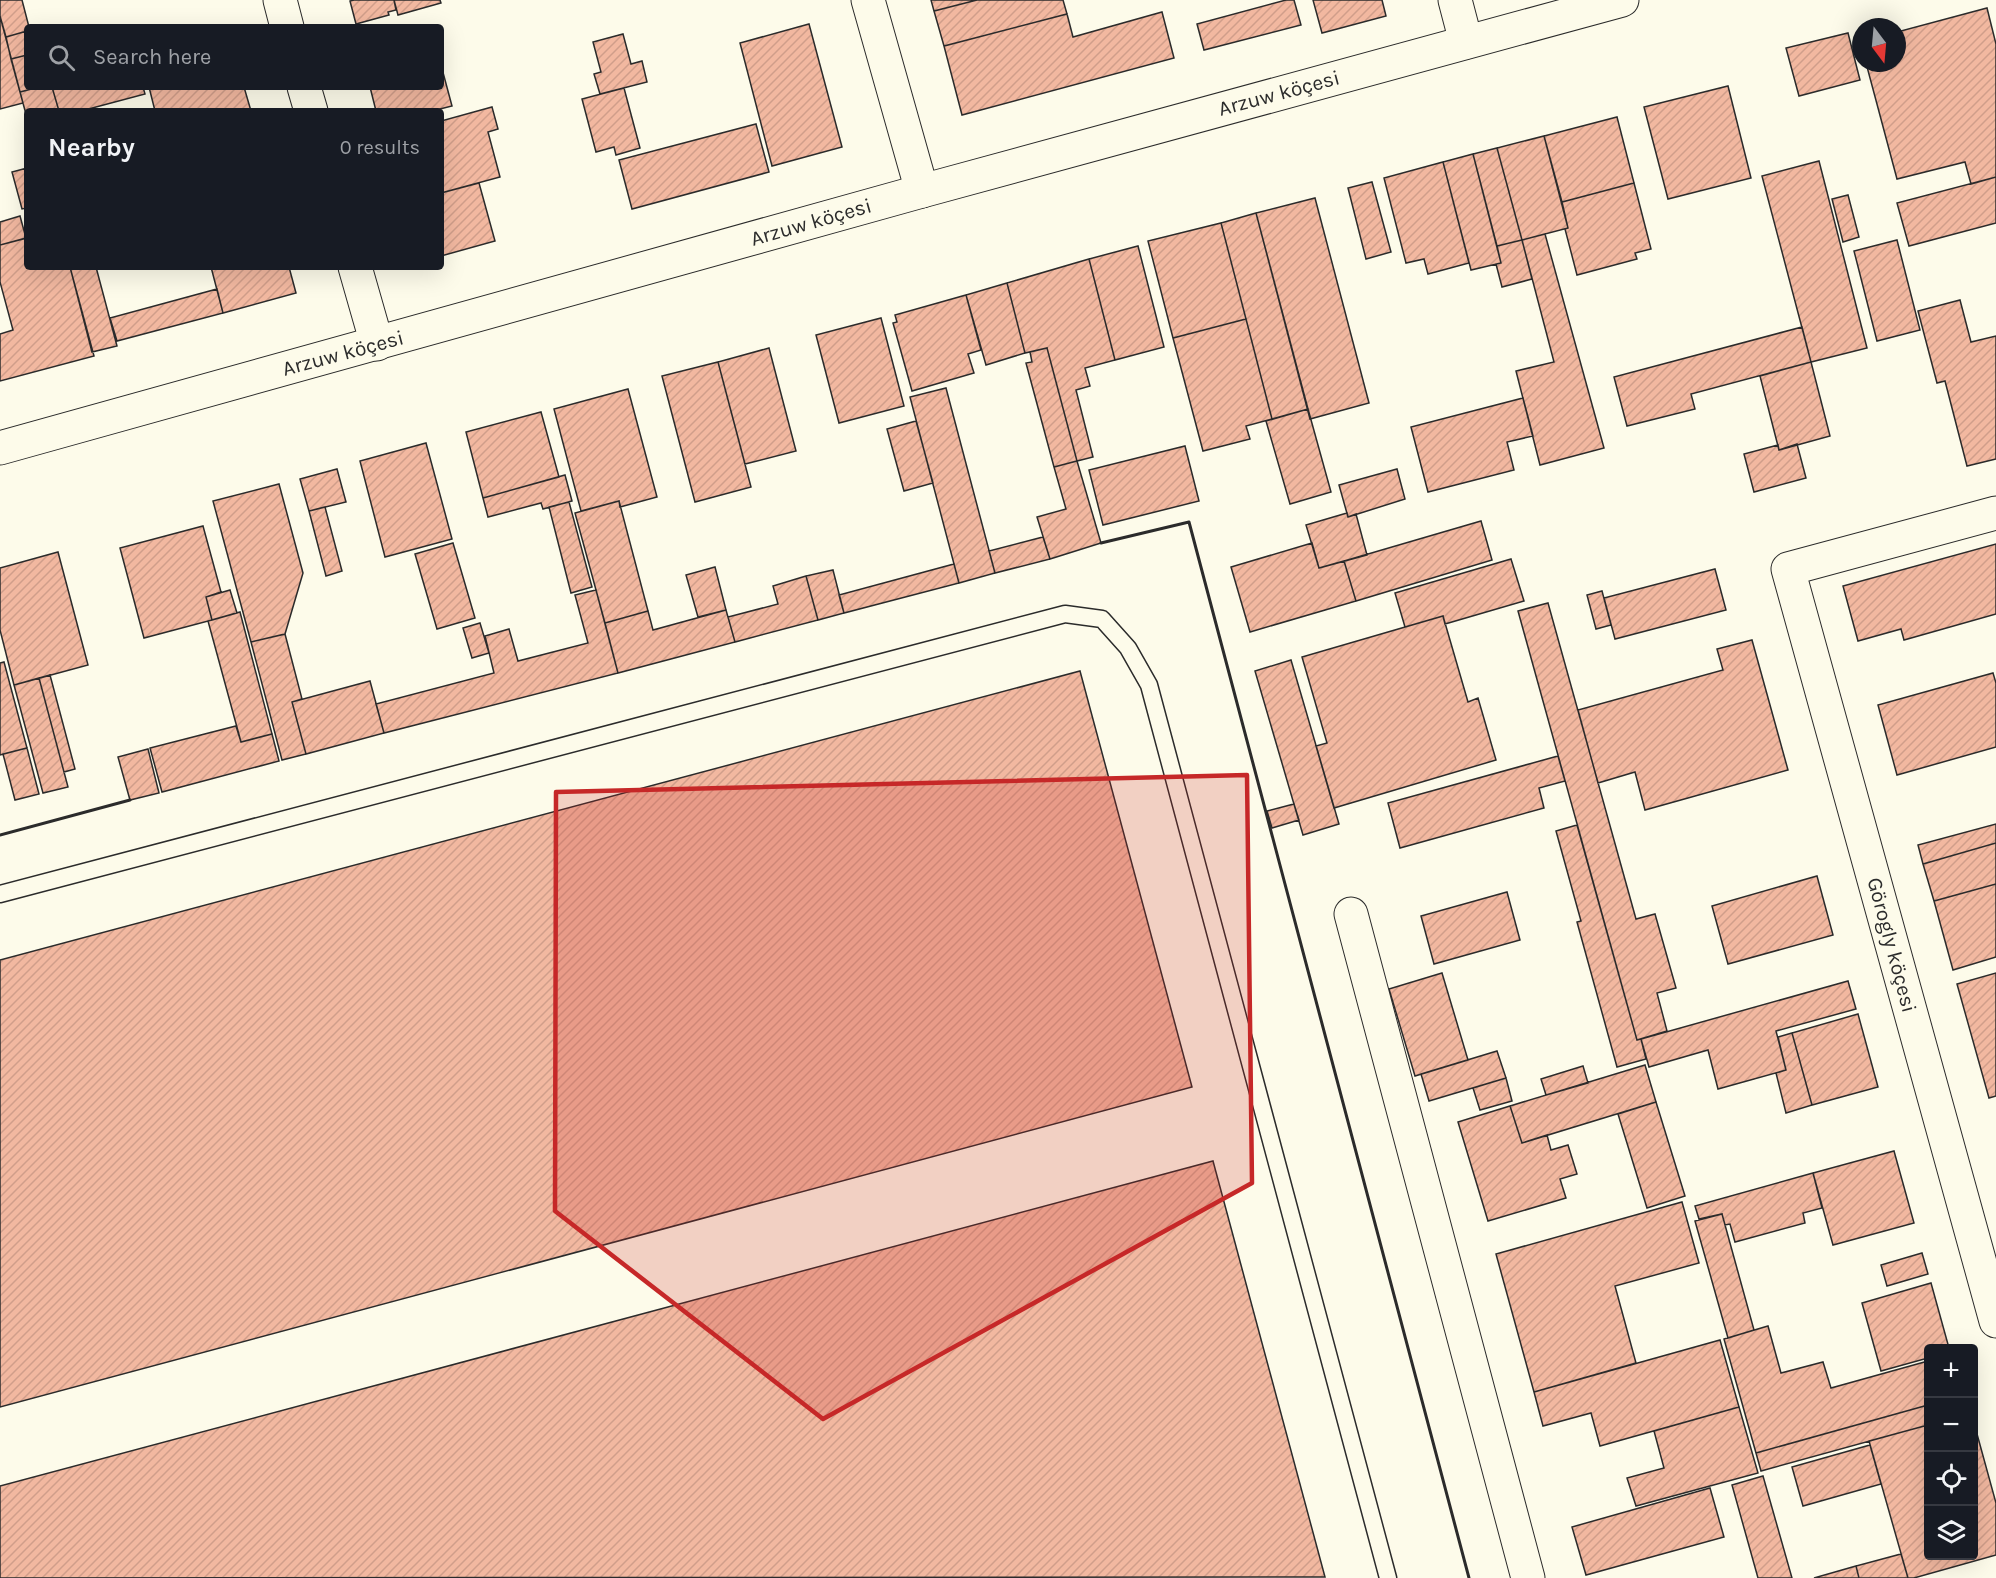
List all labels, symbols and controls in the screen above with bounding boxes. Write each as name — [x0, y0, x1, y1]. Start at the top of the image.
north arrow — [1852, 18, 1906, 72]
search box — [24, 24, 444, 90]
icon: search — [45, 41, 78, 74]
text: Search here — [93, 44, 211, 70]
street label: Arzuw köçesi — [1216, 65, 1342, 121]
text: Nearby — [48, 132, 135, 163]
text: 0 results — [340, 136, 420, 159]
street label: Arzuw köçesi — [748, 193, 874, 251]
street label: Arzuw köçesi — [280, 325, 406, 381]
street label: Görogly köçesi — [1862, 875, 1922, 1015]
map controls — [1924, 1344, 1978, 1560]
button: + — [1924, 1344, 1978, 1398]
button: − — [1924, 1398, 1978, 1452]
button: locate — [1924, 1452, 1978, 1506]
button: layers — [1924, 1506, 1978, 1560]

